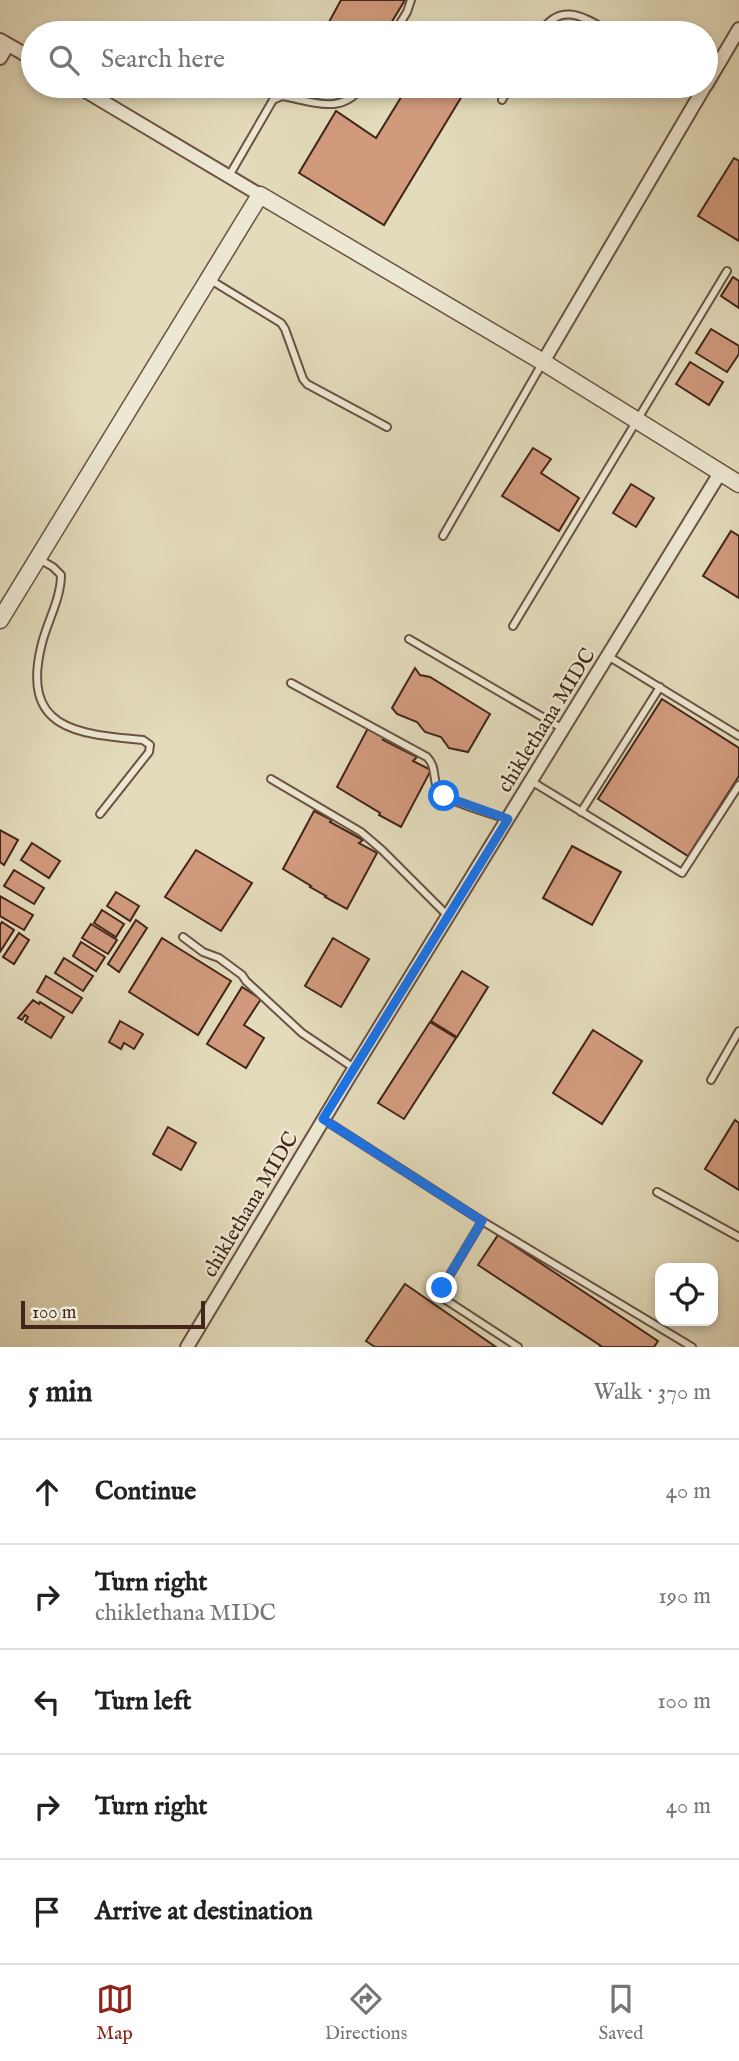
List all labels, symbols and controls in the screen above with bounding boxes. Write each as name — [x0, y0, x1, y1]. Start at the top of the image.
search box — [21, 21, 718, 98]
icon: search — [45, 41, 83, 79]
text: Search here — [101, 43, 225, 76]
street label: chiklethana MIDC — [492, 644, 603, 798]
route start — [428, 780, 459, 811]
street label: chiklethana MIDC — [197, 1127, 305, 1283]
map controls — [655, 1263, 718, 1326]
button: locate — [655, 1263, 718, 1326]
route end — [426, 1272, 457, 1303]
scale bar — [21, 1298, 205, 1330]
text: 100 m — [32, 1301, 76, 1325]
text: 5 min — [28, 1374, 93, 1412]
text: Walk · 370 m — [593, 1378, 711, 1407]
icon: ahead — [28, 1473, 66, 1511]
text: Continue — [95, 1475, 196, 1508]
text: 40 m — [666, 1477, 711, 1506]
text: Turn right — [95, 1566, 208, 1599]
icon: right — [28, 1578, 66, 1616]
text: 190 m — [658, 1582, 711, 1611]
text: chiklethana MIDC — [95, 1599, 276, 1628]
icon: left — [28, 1683, 66, 1721]
text: Turn left — [95, 1685, 192, 1718]
text: 100 m — [657, 1687, 711, 1716]
icon: right — [28, 1788, 66, 1826]
text: Turn right — [95, 1790, 208, 1823]
text: 40 m — [666, 1792, 711, 1821]
icon: arrive — [28, 1893, 66, 1931]
text: Arrive at destination — [95, 1895, 313, 1928]
tab: Map — [96, 1980, 134, 2046]
tab: Directions — [325, 1980, 407, 2046]
tab: Saved — [598, 1980, 643, 2046]

